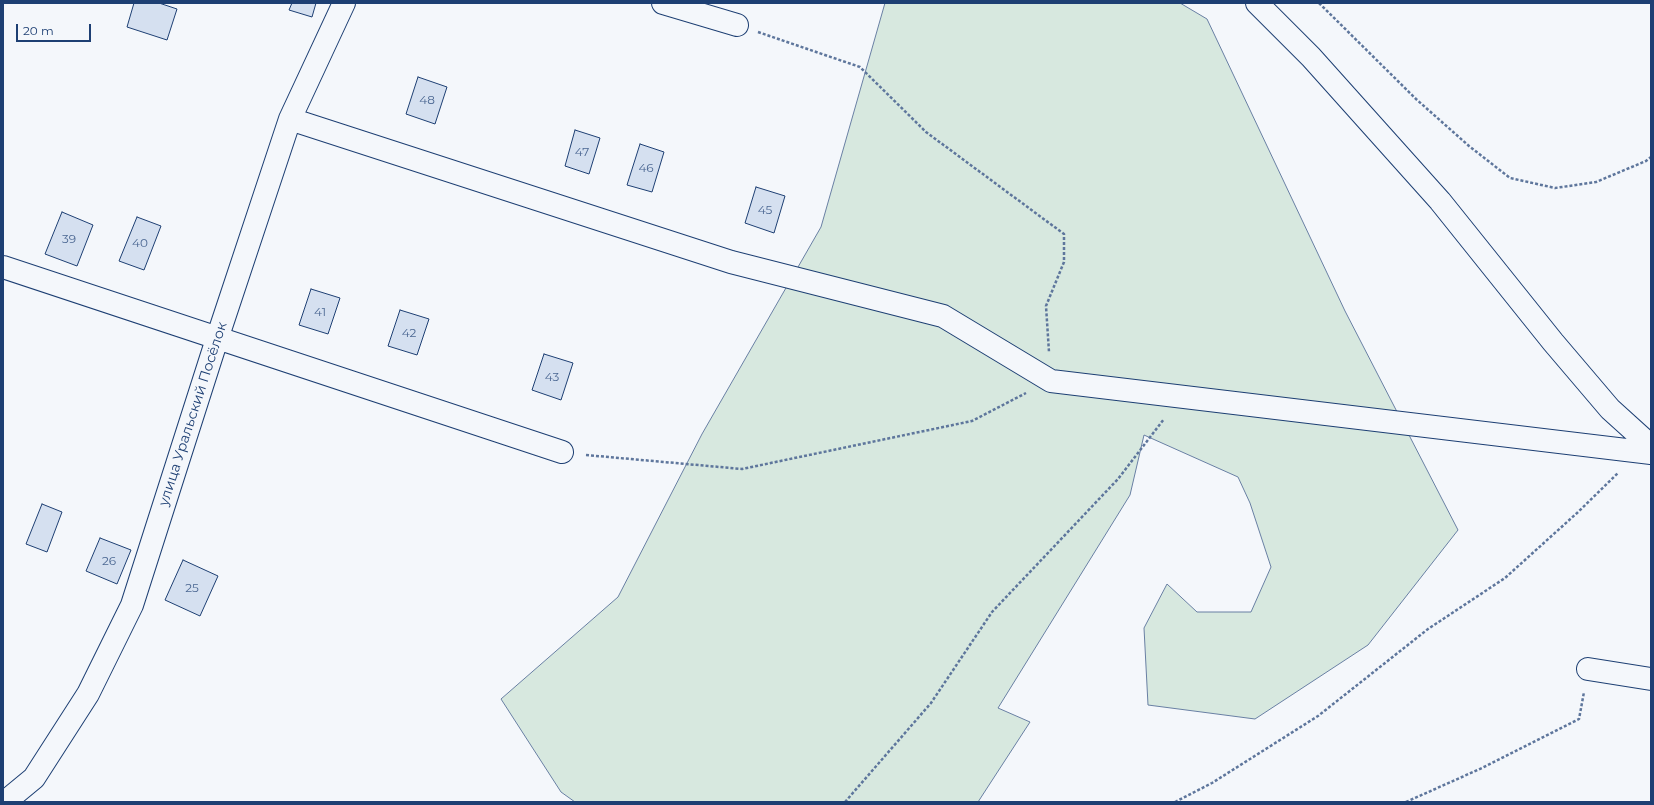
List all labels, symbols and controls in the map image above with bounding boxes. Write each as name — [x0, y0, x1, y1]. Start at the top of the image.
scale bar — [18, 16, 93, 42]
text: 20 m — [23, 23, 54, 38]
house number: 48 — [419, 93, 435, 107]
house number: 47 — [575, 145, 589, 159]
house number: 46 — [638, 161, 654, 175]
house number: 45 — [758, 203, 772, 217]
house number: 39 — [62, 232, 76, 246]
house number: 40 — [132, 236, 148, 250]
house number: 41 — [314, 305, 326, 319]
street label: улица Уральский Посёлок — [155, 320, 231, 508]
house number: 42 — [402, 326, 416, 340]
house number: 43 — [545, 370, 559, 384]
house number: 26 — [102, 554, 116, 568]
house number: 25 — [185, 581, 199, 595]

